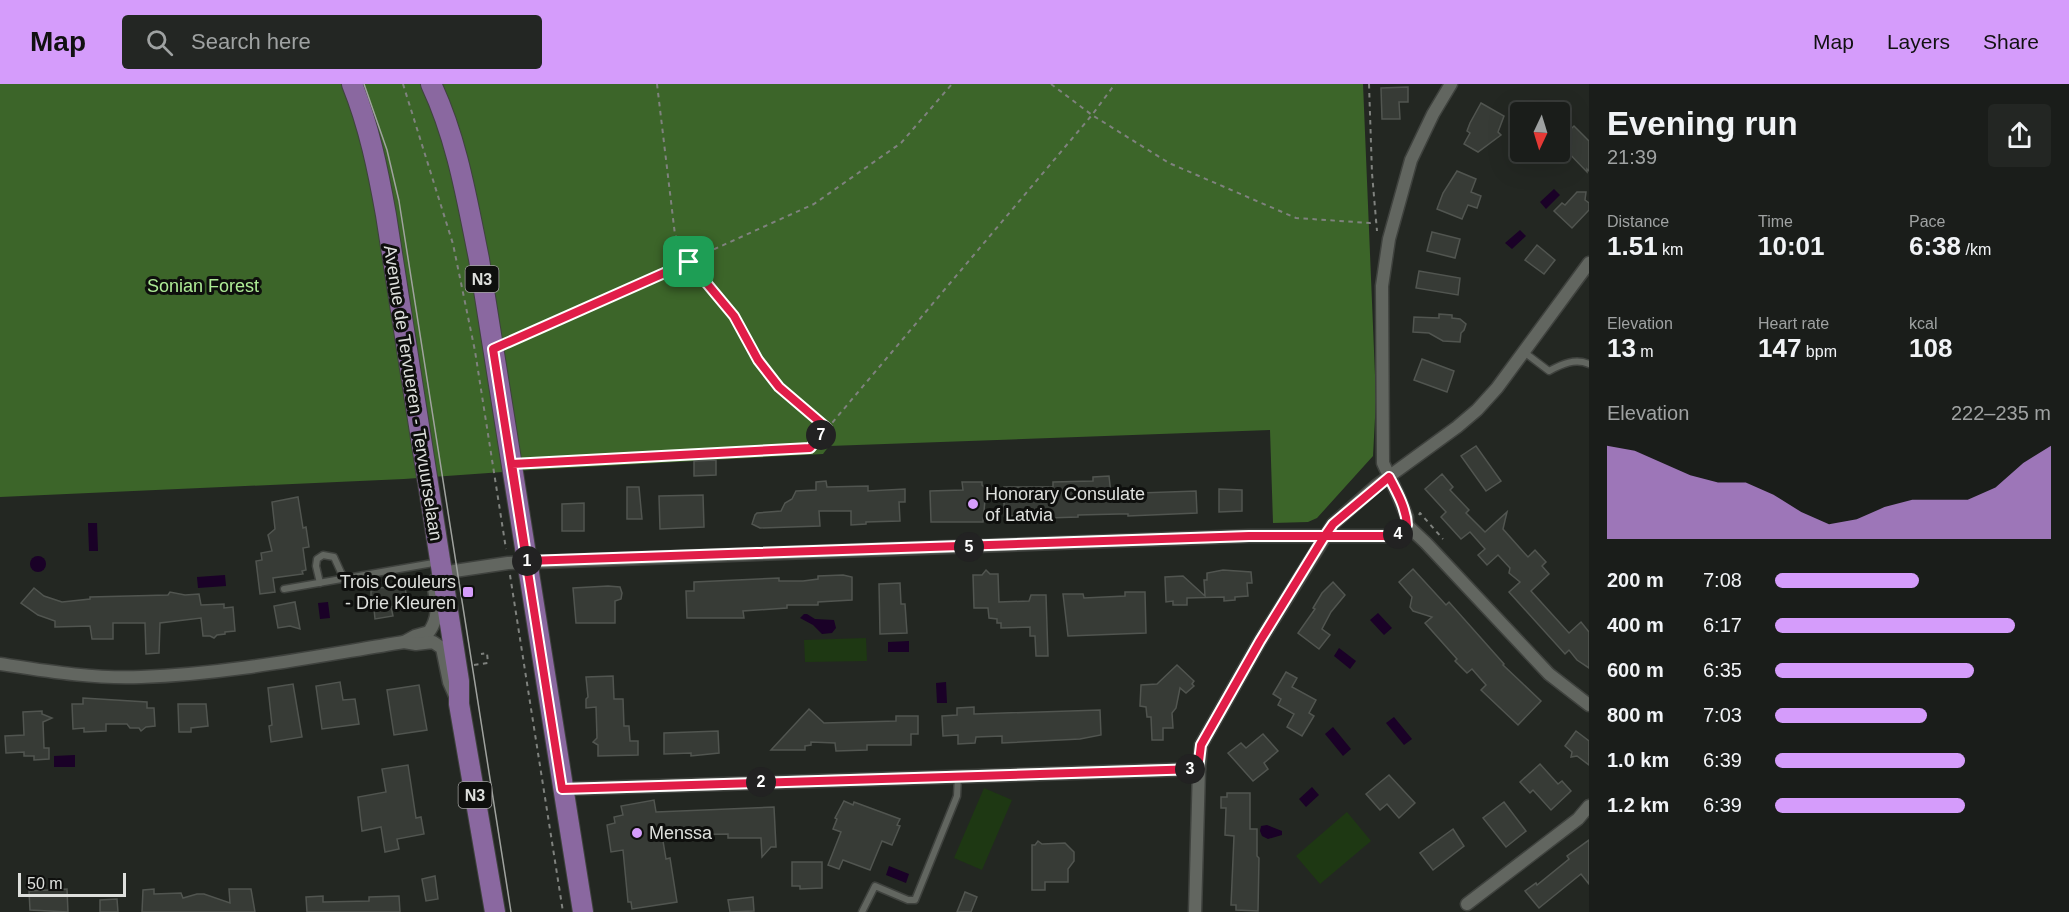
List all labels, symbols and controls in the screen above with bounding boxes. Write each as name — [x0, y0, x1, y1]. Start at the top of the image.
search box — [122, 15, 542, 69]
text: Map — [30, 26, 86, 57]
icon: search — [143, 26, 176, 59]
text: Search here — [191, 29, 311, 54]
text: Map — [1813, 30, 1854, 53]
text: Layers — [1887, 30, 1950, 53]
text: Share — [1983, 30, 2039, 53]
north arrow — [1510, 102, 1570, 162]
map controls — [1510, 102, 1570, 162]
button: share — [1988, 104, 2051, 167]
text: Evening run — [1607, 105, 1798, 142]
text: 21:39 — [1607, 146, 1657, 168]
text: Distance — [1607, 213, 1669, 230]
text: Time — [1758, 213, 1793, 230]
text: Pace — [1909, 213, 1945, 230]
text: 1.51 — [1607, 231, 1658, 261]
text: 10:01 — [1758, 231, 1825, 261]
text: 6:38 — [1909, 231, 1961, 261]
pin — [663, 236, 714, 287]
text: km — [1658, 241, 1683, 258]
text: /km — [1961, 241, 1991, 258]
street label: Avenue de Tervueren - Tervuurselaan — [380, 244, 446, 542]
icon: arrive — [672, 245, 705, 278]
road number: N3 — [466, 266, 498, 292]
park label: Sonian Forest — [147, 276, 259, 296]
text: Elevation — [1607, 315, 1673, 332]
text: Heart rate — [1758, 315, 1829, 332]
text: kcal — [1909, 315, 1937, 332]
text: 13 — [1607, 333, 1636, 363]
text: 147 — [1758, 333, 1801, 363]
text: 108 — [1909, 333, 1952, 363]
text: m — [1636, 343, 1654, 360]
text: bpm — [1801, 343, 1837, 360]
text: Elevation — [1607, 402, 1689, 424]
text: 222–235 m — [1951, 402, 2051, 424]
pin: 7 — [806, 420, 836, 450]
text: 7 — [817, 426, 825, 443]
place label: Honorary Consulate of Latvia — [985, 484, 1145, 525]
marker: Honorary Consulate of Latvia — [966, 497, 980, 511]
pin: 4 — [1383, 519, 1413, 549]
text: 4 — [1394, 525, 1402, 542]
pin: 5 — [954, 532, 984, 562]
text: 5 — [965, 538, 973, 555]
pin: 1 — [512, 546, 542, 576]
text: 1 — [523, 552, 531, 569]
text: 200 m — [1607, 569, 1664, 591]
text: 7:08 — [1703, 569, 1742, 591]
place label: Trois Couleurs - Drie Kleuren — [340, 572, 456, 613]
marker: Trois Couleurs - Drie Kleuren — [461, 585, 475, 599]
text: 400 m — [1607, 614, 1664, 636]
text: 6:17 — [1703, 614, 1742, 636]
text: 600 m — [1607, 659, 1664, 681]
text: 6:35 — [1703, 659, 1742, 681]
text: 800 m — [1607, 704, 1664, 726]
text: 7:03 — [1703, 704, 1742, 726]
text: 1.0 km — [1607, 749, 1669, 771]
text: 6:39 — [1703, 749, 1742, 771]
pin: 3 — [1175, 754, 1205, 784]
text: 3 — [1186, 760, 1194, 777]
pin: 2 — [746, 767, 776, 797]
text: 2 — [757, 773, 765, 790]
road number: N3 — [458, 782, 492, 808]
text: 1.2 km — [1607, 794, 1669, 816]
text: 6:39 — [1703, 794, 1742, 816]
place label: Menssa — [649, 823, 713, 843]
marker: Menssa — [630, 826, 644, 840]
scale bar — [18, 870, 126, 898]
text: 50 m — [27, 875, 63, 892]

